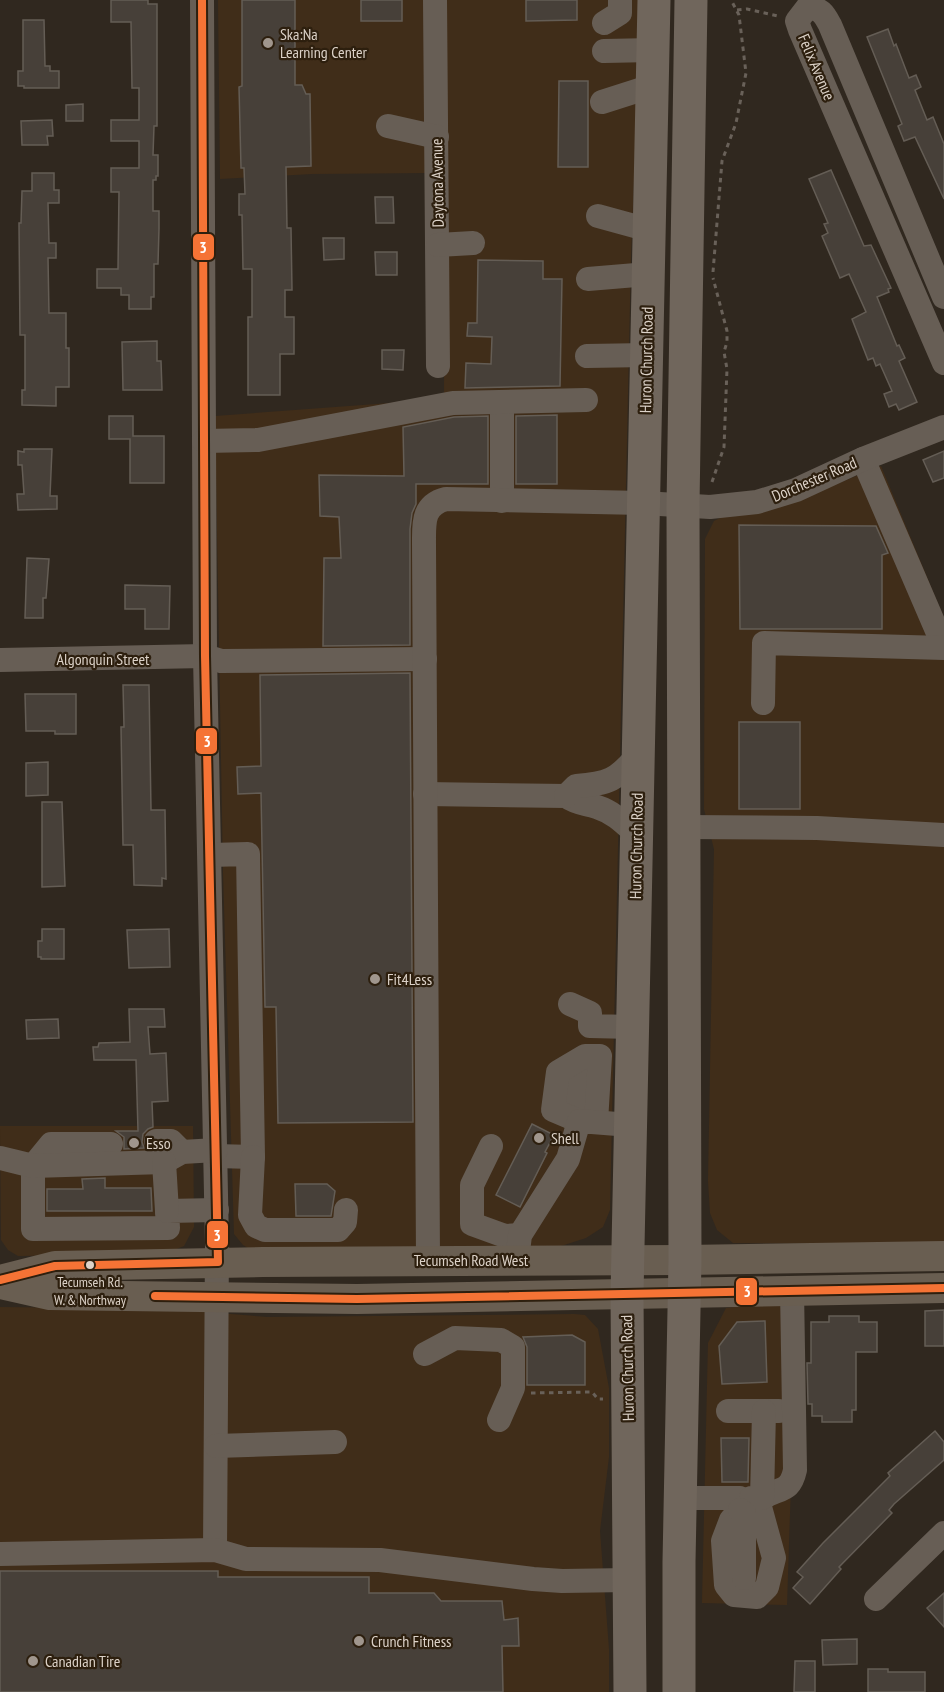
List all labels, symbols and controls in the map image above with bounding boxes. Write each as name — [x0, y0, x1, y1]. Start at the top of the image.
place label: Ska:Na Learning Center — [280, 24, 368, 62]
street label: Felix Avenue — [794, 31, 840, 103]
marker: Ska:Na Learning Center — [261, 36, 275, 50]
street label: Daytona Avenue — [426, 138, 448, 228]
line badge: 3 — [192, 233, 215, 261]
text: 3 — [199, 237, 207, 257]
street label: Huron Church Road — [635, 307, 657, 413]
street label: Dorchester Road — [768, 452, 860, 506]
street label: Algonquin Street — [56, 649, 150, 669]
line badge: 3 — [195, 727, 218, 755]
text: 3 — [203, 731, 211, 751]
street label: Huron Church Road — [625, 793, 647, 899]
place label: Fit4Less — [387, 969, 432, 989]
marker: Fit4Less — [368, 972, 382, 986]
place label: Shell — [551, 1128, 579, 1148]
marker: Shell — [532, 1131, 546, 1145]
place label: Esso — [146, 1133, 171, 1153]
marker: Esso — [127, 1136, 141, 1150]
line badge: 3 — [206, 1220, 229, 1249]
text: 3 — [213, 1225, 221, 1245]
street label: Tecumseh Road West — [414, 1250, 529, 1270]
marker: Tecumseh Rd. W. & Northway — [84, 1259, 96, 1271]
place label: Tecumseh Rd. W. & Northway — [54, 1273, 127, 1309]
line badge: 3 — [735, 1277, 758, 1306]
text: 3 — [743, 1281, 751, 1301]
street label: Huron Church Road — [616, 1315, 638, 1421]
place label: Crunch Fitness — [371, 1631, 452, 1651]
marker: Crunch Fitness — [352, 1634, 366, 1648]
place label: Canadian Tire — [45, 1651, 120, 1671]
marker: Canadian Tire — [26, 1654, 40, 1668]

